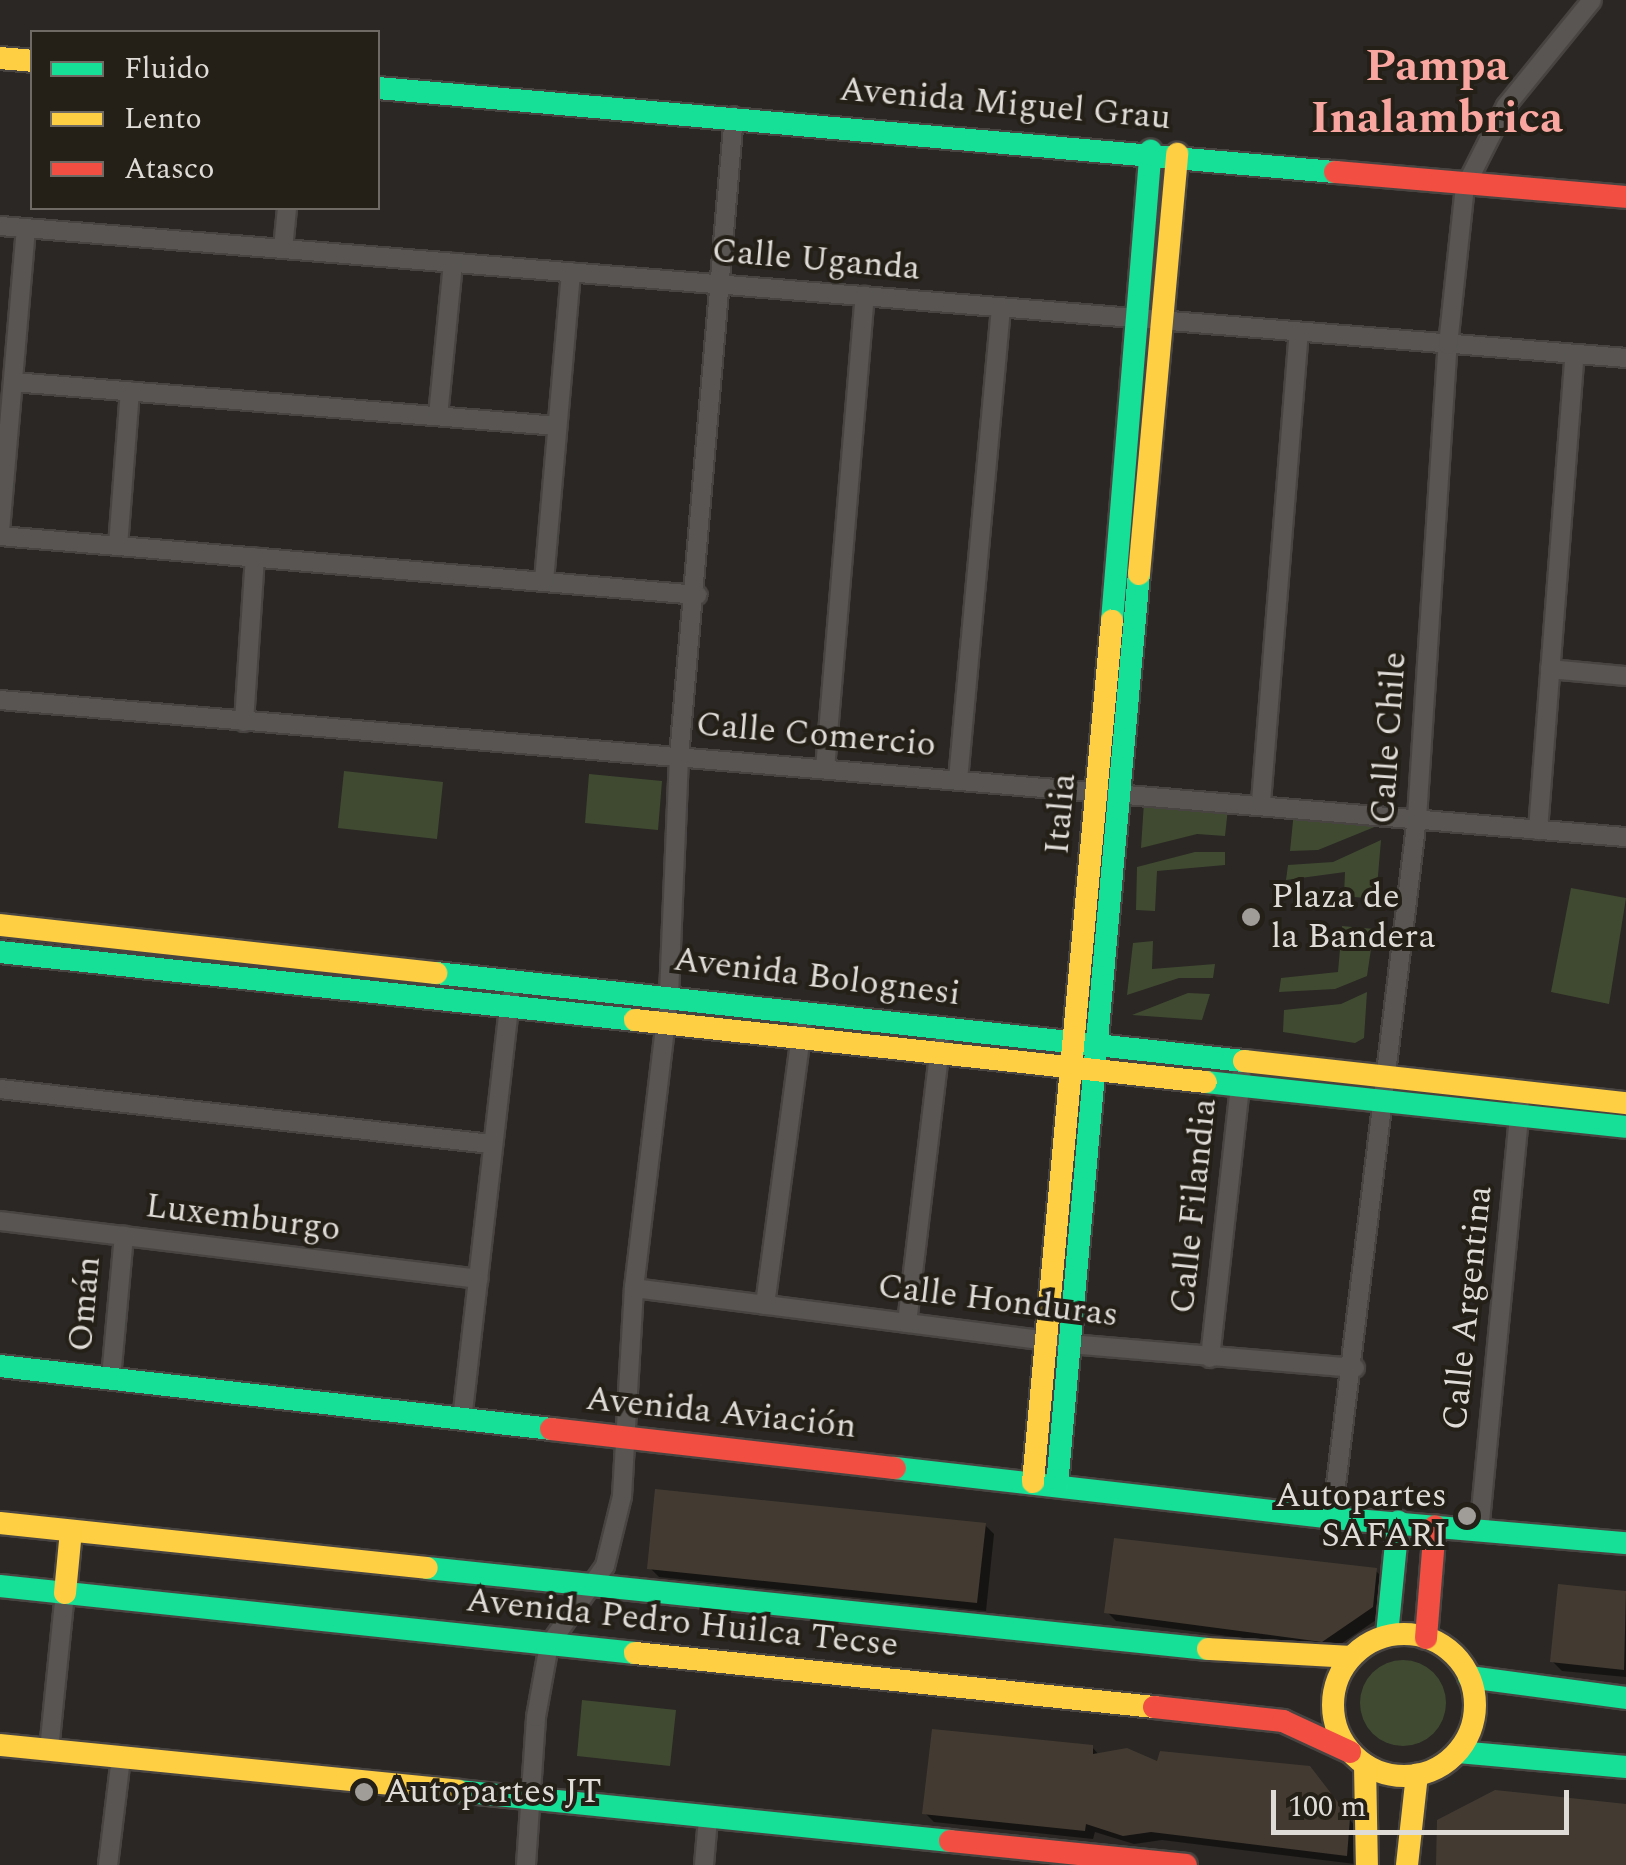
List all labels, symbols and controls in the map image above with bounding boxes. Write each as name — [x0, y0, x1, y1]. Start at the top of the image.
legend — [30, 30, 380, 210]
district label: Pampa Inalambrica — [1311, 40, 1563, 146]
text: Fluido — [124, 46, 210, 92]
street label: Avenida Miguel Grau — [838, 69, 1172, 139]
text: Lento — [124, 96, 202, 142]
text: Atasco — [124, 146, 214, 192]
street label: Calle Uganda — [710, 230, 922, 290]
street label: Calle Chile — [1362, 651, 1416, 825]
street label: Calle Comercio — [694, 704, 938, 766]
street label: Italia — [1037, 772, 1085, 856]
place label: Plaza de la Bandera — [1271, 876, 1436, 958]
marker: Plaza de la Bandera — [1240, 906, 1262, 928]
street label: Avenida Bolognesi — [671, 939, 963, 1015]
street label: Calle Filandia — [1162, 1096, 1226, 1316]
street label: Calle Argentina — [1434, 1184, 1502, 1432]
street label: Luxemburgo — [143, 1185, 343, 1251]
street label: Omán — [60, 1255, 110, 1353]
street label: Calle Honduras — [875, 1265, 1121, 1337]
street label: Avenida Aviación — [584, 1378, 858, 1448]
place label: Autopartes SAFARI — [1275, 1475, 1447, 1557]
marker: Autopartes SAFARI — [1456, 1505, 1478, 1527]
street label: Avenida Pedro Huilca Tecse — [464, 1579, 900, 1667]
scale bar — [1276, 1770, 1574, 1832]
place label: Autopartes JT — [384, 1771, 602, 1813]
marker: Autopartes JT — [353, 1781, 375, 1803]
text: 100 m — [1288, 1784, 1366, 1830]

